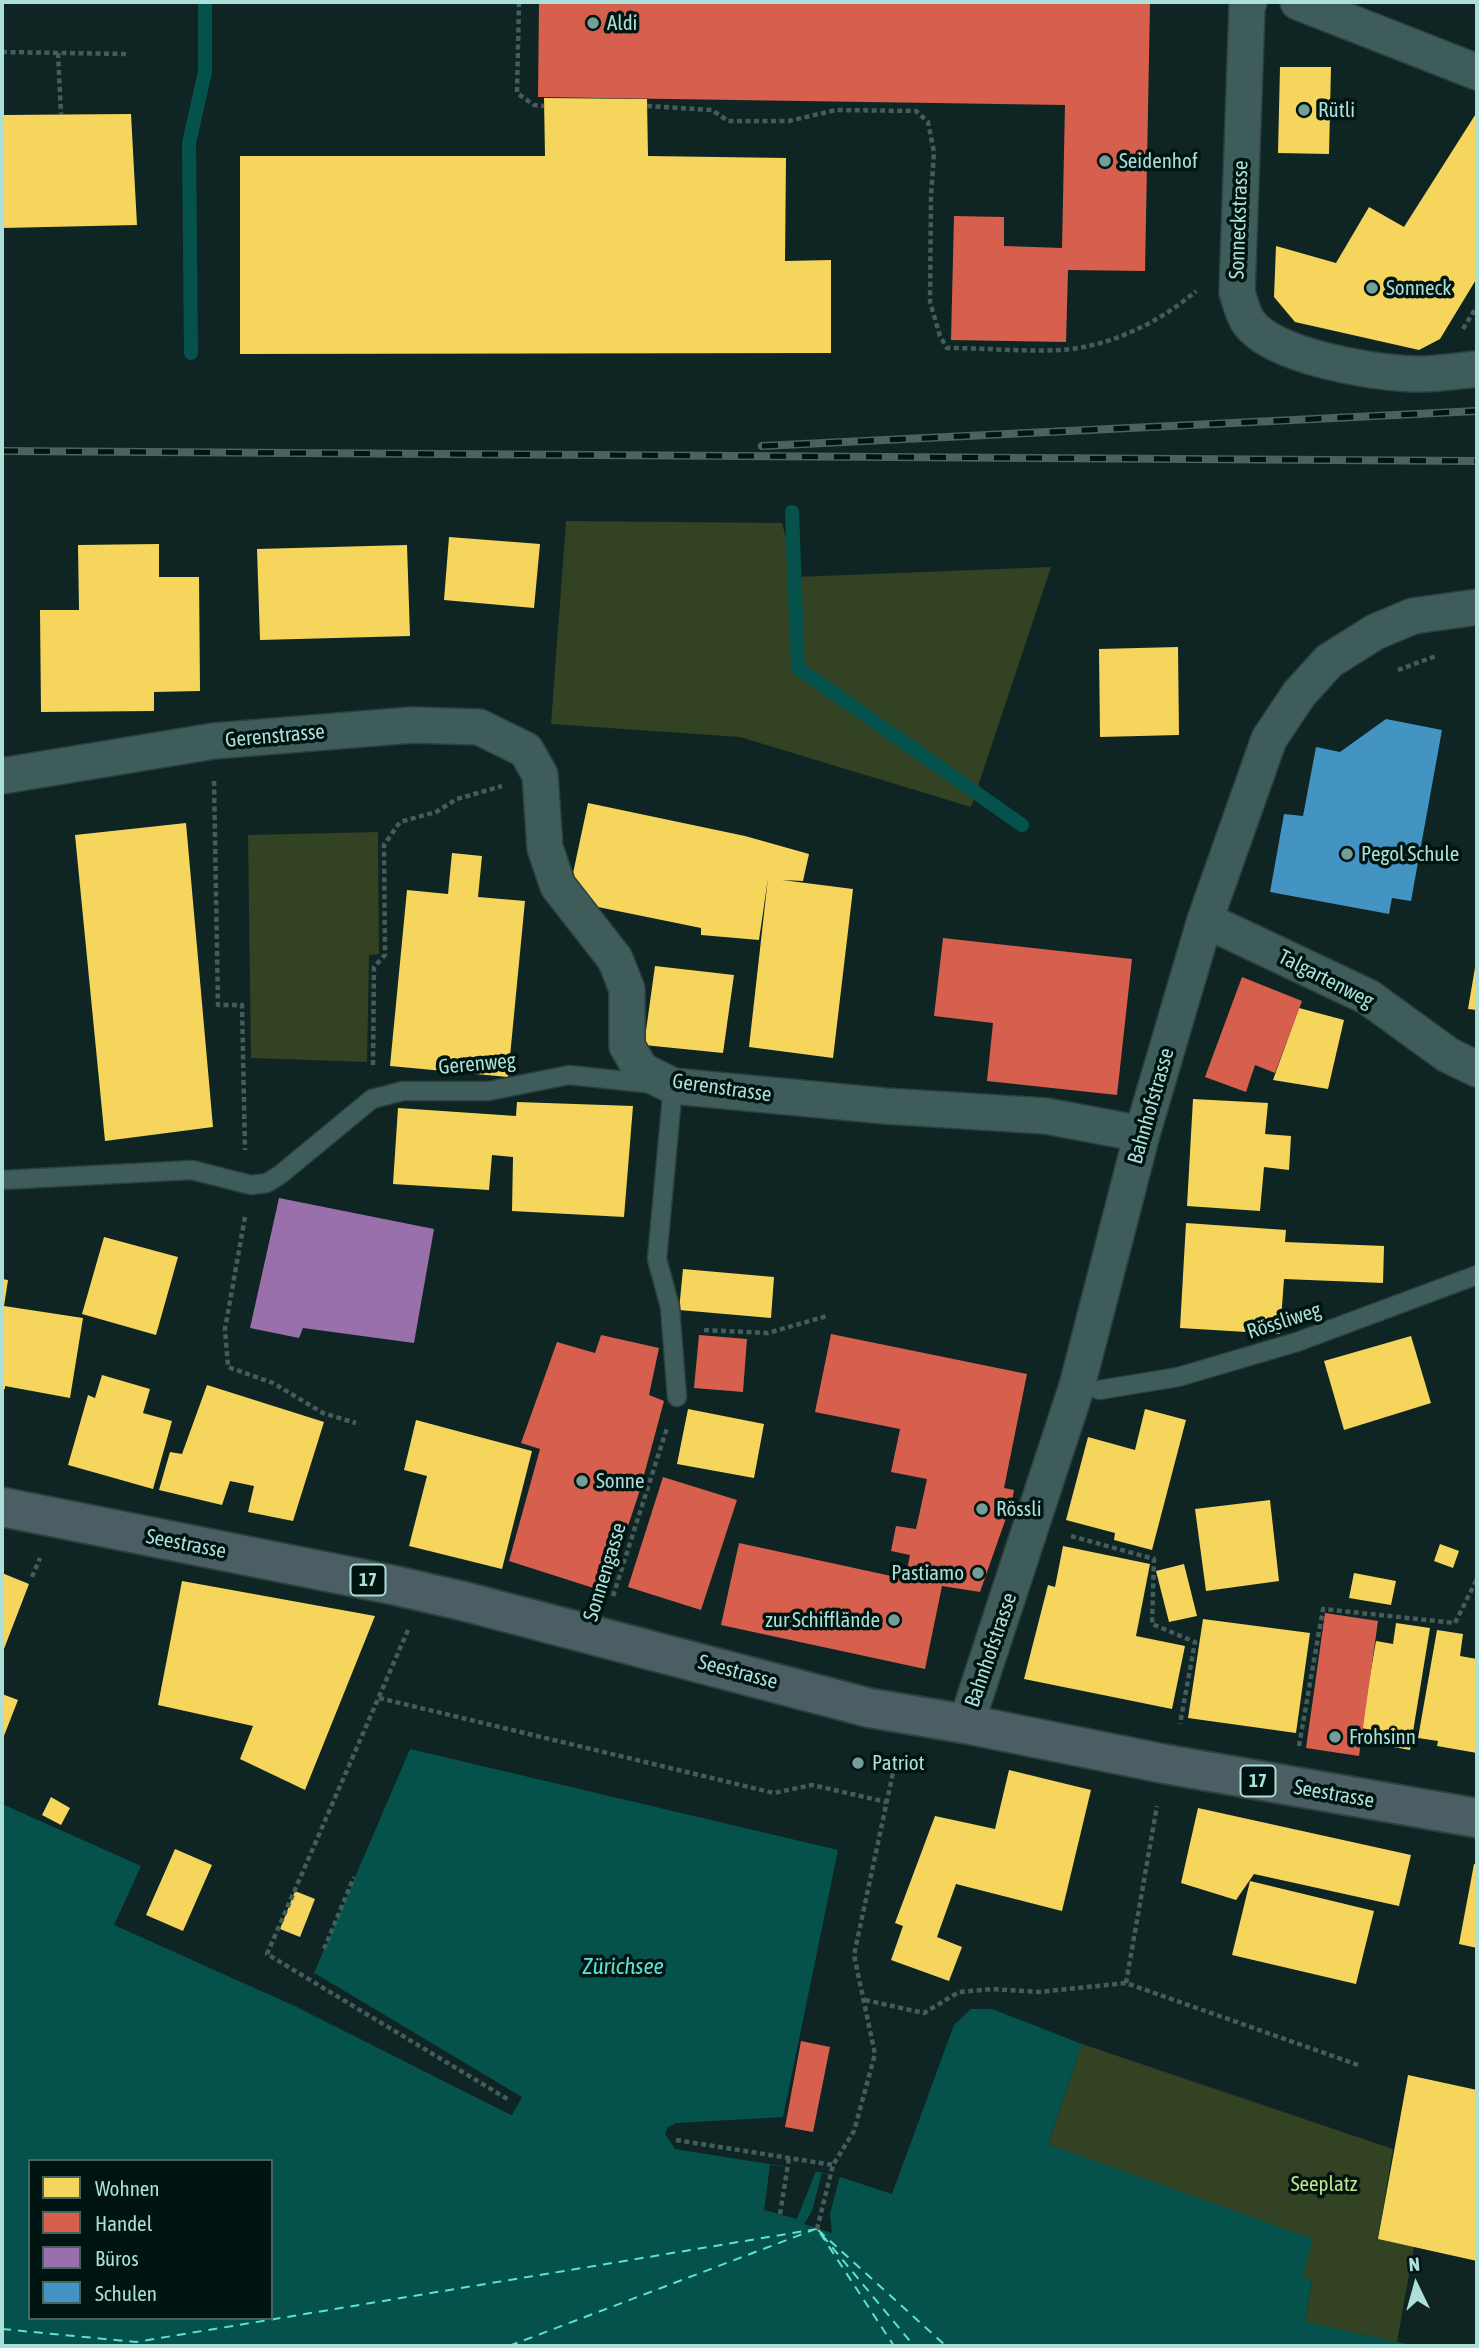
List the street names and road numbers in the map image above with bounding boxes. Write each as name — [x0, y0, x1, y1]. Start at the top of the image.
street label: Sonneckstrasse — [1224, 160, 1254, 280]
street label: Gerenstrasse — [224, 719, 326, 753]
street label: Talgartenweg — [1274, 944, 1378, 1014]
street label: Bahnhofstrasse — [1122, 1045, 1180, 1167]
street label: Gerenweg — [437, 1048, 517, 1080]
street label: Gerenstrasse — [671, 1069, 773, 1107]
street label: Rössliweg — [1244, 1297, 1324, 1345]
street label: Sonnengasse — [578, 1520, 632, 1624]
street label: Seestrasse — [144, 1524, 228, 1564]
road number: 17 — [350, 1564, 386, 1596]
street label: Bahnhofstrasse — [960, 1589, 1022, 1711]
street label: Seestrasse — [696, 1649, 780, 1695]
road number: 17 — [1240, 1765, 1276, 1796]
street label: Seestrasse — [1292, 1775, 1376, 1813]

